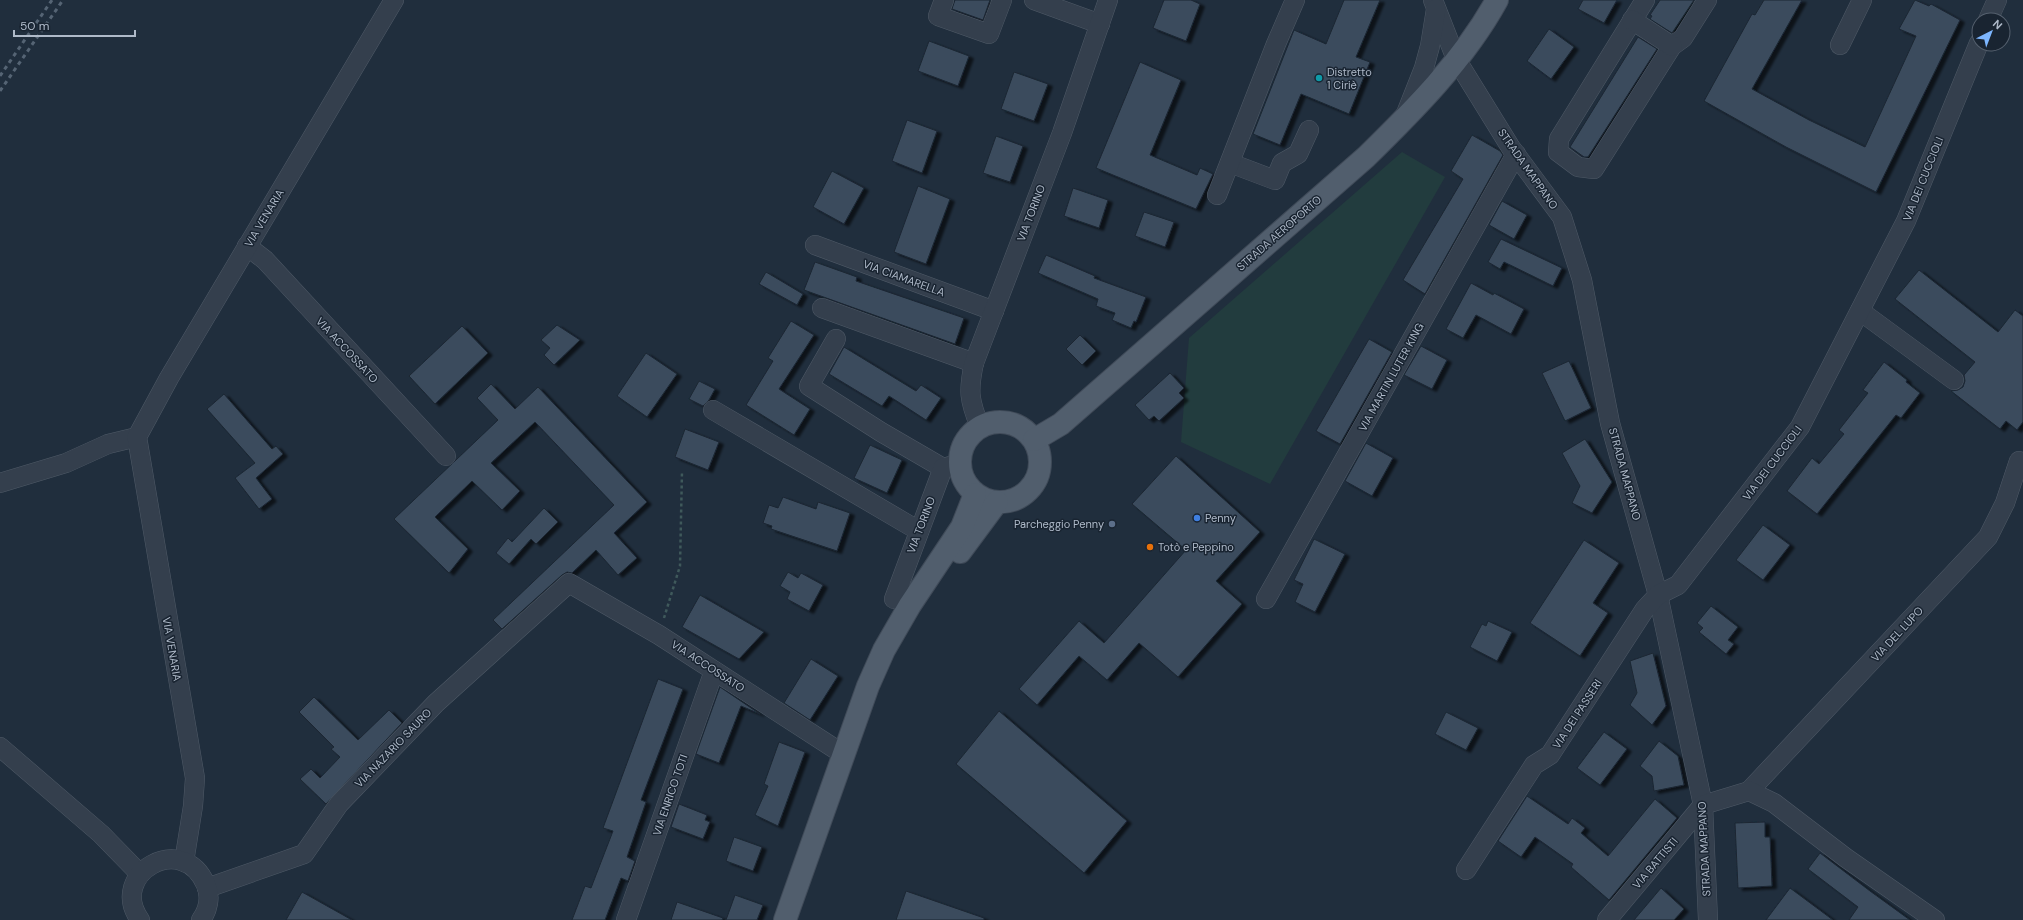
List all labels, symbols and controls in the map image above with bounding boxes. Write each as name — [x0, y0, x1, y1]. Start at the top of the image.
scale bar — [14, 12, 135, 38]
north arrow — [1971, 12, 2011, 52]
text: N — [1990, 17, 2005, 32]
text: 50 m — [20, 18, 49, 34]
place label: Distretto 1 Ciriè — [1327, 65, 1372, 92]
marker: Distretto 1 Ciriè — [1314, 73, 1324, 83]
street label: STRADA MAPPANO — [1495, 126, 1561, 212]
street label: VIA DEI CUCCIOLI — [1900, 135, 1946, 223]
street label: VIA TORINO — [1014, 183, 1048, 243]
street label: VIA VENARIA — [241, 187, 287, 249]
street label: STRADA AEROPORTO — [1234, 192, 1324, 274]
street label: VIA CIAMARELLA — [861, 257, 947, 299]
street label: VIA ACCOSSATO — [313, 314, 381, 386]
street label: VIA MARTIN LUTER KING — [1355, 320, 1427, 434]
street label: VIA DEI CUCCIOLI — [1739, 423, 1805, 503]
street label: STRADA MAPPANO — [1606, 426, 1644, 522]
street label: VIA TORINO — [904, 495, 938, 555]
place label: Penny — [1205, 511, 1236, 525]
marker: Penny — [1192, 513, 1202, 523]
place label: Parcheggio Penny — [1014, 517, 1104, 531]
marker: Parcheggio Penny — [1107, 519, 1117, 529]
place label: Totò e Peppino — [1158, 540, 1234, 554]
marker: Totò e Peppino — [1145, 542, 1155, 552]
street label: VIA DEL LUPO — [1868, 604, 1926, 664]
street label: VIA VENARIA — [159, 616, 185, 682]
street label: VIA ACCOSSATO — [669, 637, 747, 695]
street label: VIA DEI PASSERI — [1549, 677, 1605, 751]
street label: VIA NAZARIO SAURO — [352, 706, 434, 790]
street label: VIA ENRICO TOTI — [650, 753, 690, 837]
street label: STRADA MAPPANO — [1695, 801, 1713, 897]
street label: VIA BATTISTI — [1629, 834, 1681, 892]

